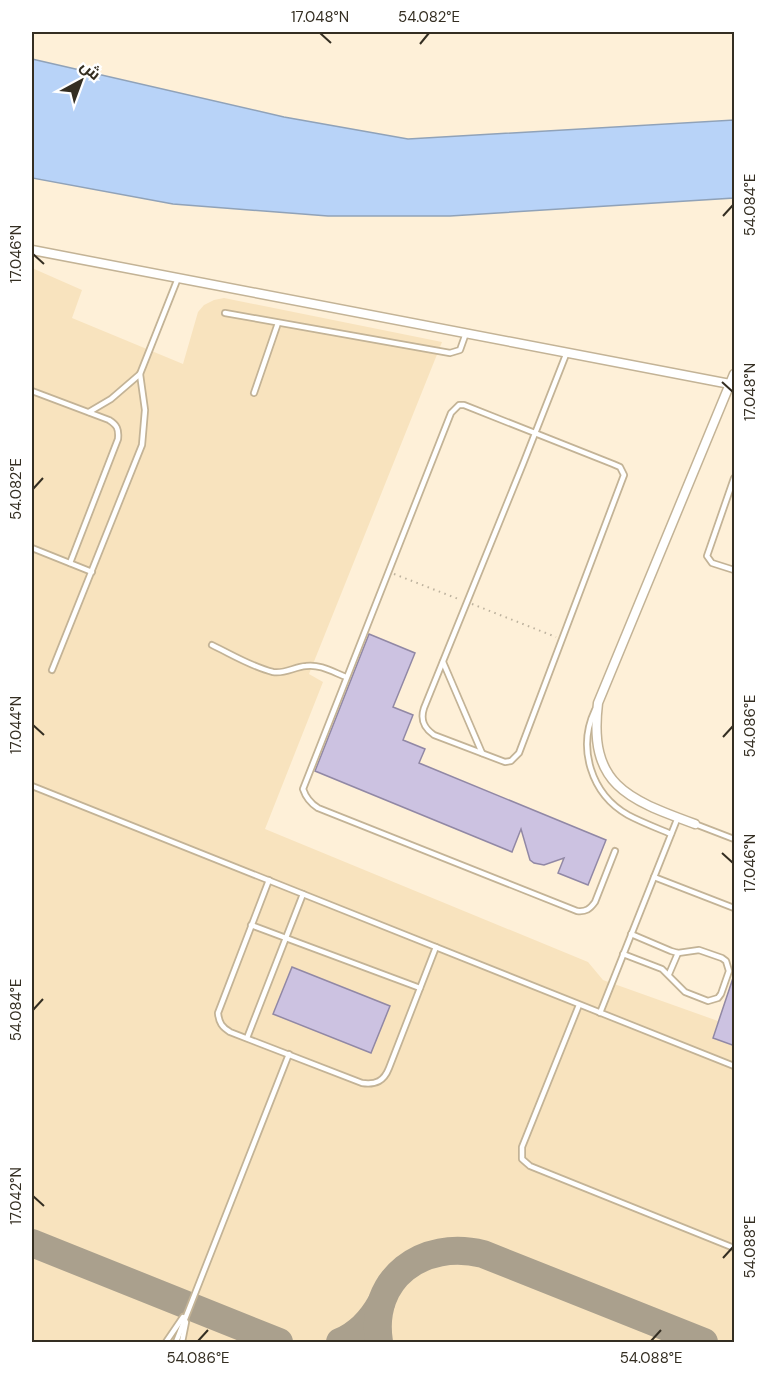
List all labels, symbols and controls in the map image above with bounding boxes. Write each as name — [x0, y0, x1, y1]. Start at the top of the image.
text: 17.048°N — [291, 7, 349, 27]
text: 54.082°E — [398, 7, 460, 27]
north arrow — [51, 51, 111, 111]
text: ش — [76, 55, 105, 85]
text: 54.084°E — [740, 174, 760, 236]
text: 17.046°N — [6, 225, 26, 283]
text: 17.048°N — [740, 363, 760, 421]
text: 54.082°E — [6, 458, 26, 520]
text: 54.086°E — [740, 694, 760, 758]
text: 17.044°N — [6, 696, 26, 754]
text: 17.046°N — [740, 834, 760, 892]
text: 54.084°E — [6, 979, 26, 1041]
text: 17.042°N — [6, 1167, 26, 1225]
text: 54.088°E — [740, 1216, 760, 1278]
text: 54.086°E — [166, 1348, 230, 1368]
text: 54.088°E — [620, 1348, 682, 1368]

